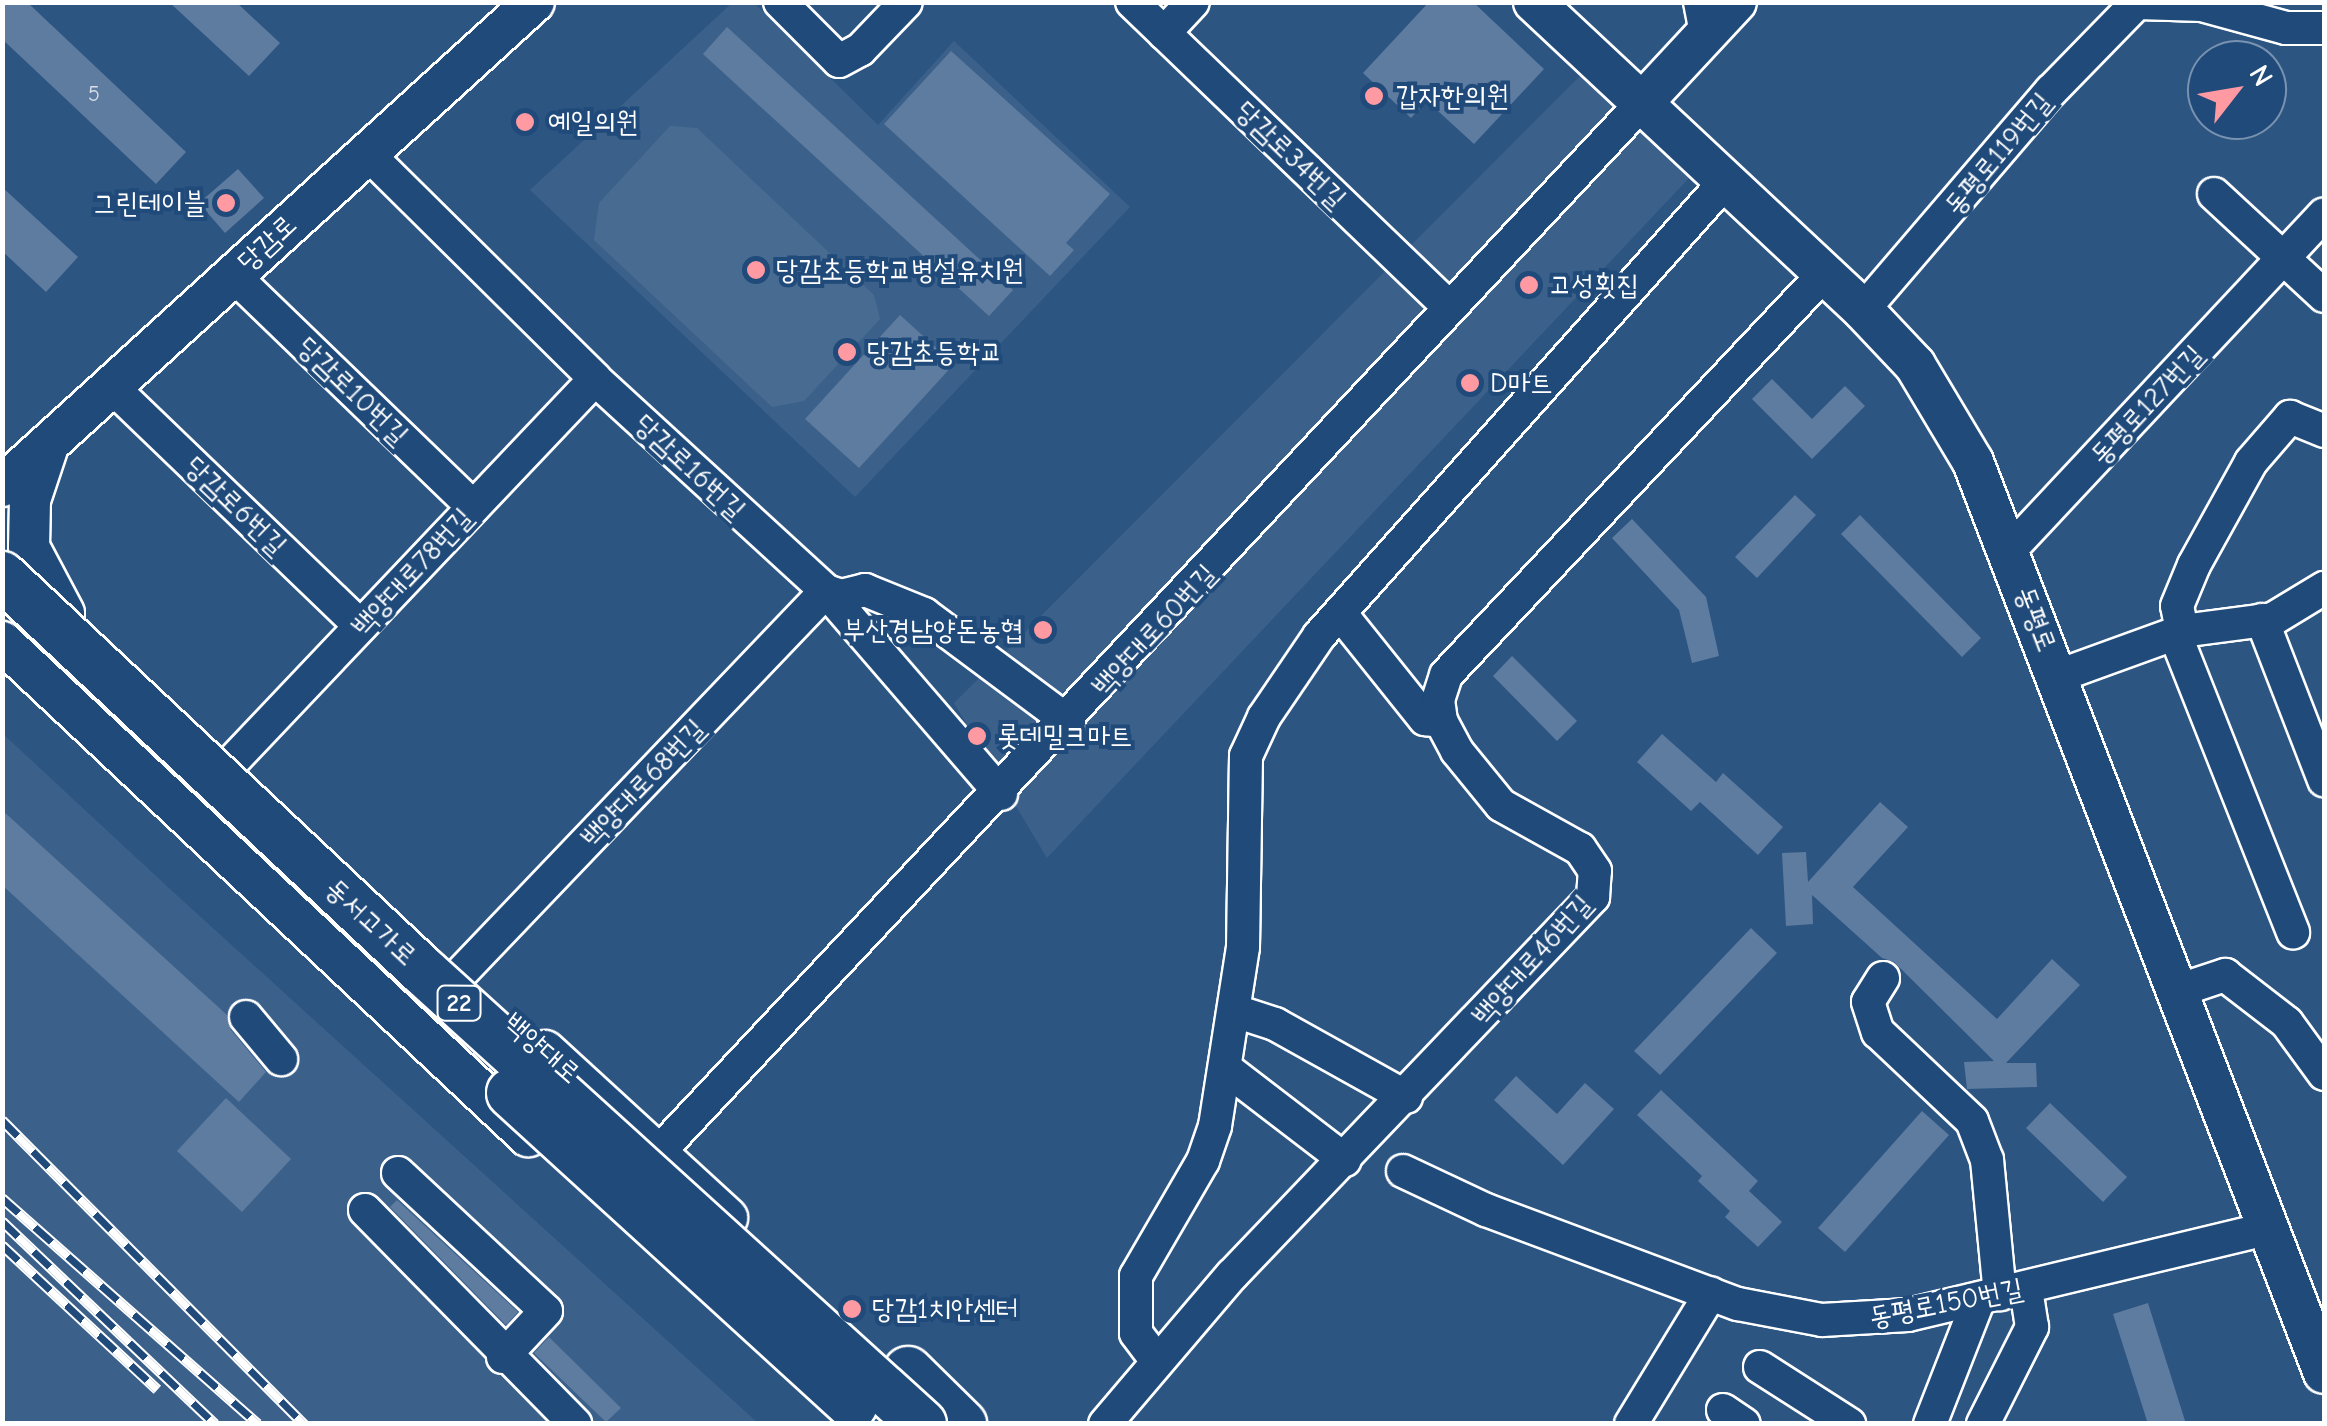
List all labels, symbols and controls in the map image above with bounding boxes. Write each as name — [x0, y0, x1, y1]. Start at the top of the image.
north arrow — [2187, 40, 2287, 140]
text: N — [2243, 60, 2279, 92]
place label: 갑자한의원 — [1396, 79, 1509, 113]
house number: 5 — [88, 82, 100, 108]
marker: 갑자한의원 — [1361, 83, 1387, 109]
street label: 동평로119번길 — [1937, 86, 2059, 222]
street label: 당감로34번길 — [1229, 94, 1353, 216]
place label: 예일의원 — [548, 105, 638, 139]
marker: 예일의원 — [512, 109, 538, 135]
place label: 그린테이블 — [93, 186, 206, 220]
marker: 그린테이블 — [215, 192, 237, 214]
street label: 당감로 — [231, 208, 303, 278]
place label: 당감초등학교병설유치원 — [776, 253, 1024, 287]
marker: 당감초등학교병설유치원 — [745, 259, 767, 281]
place label: 고성횟집 — [1549, 268, 1639, 302]
marker: 고성횟집 — [1518, 274, 1540, 296]
street label: 당감로10번길 — [291, 330, 415, 452]
place label: 당감초등학교 — [867, 335, 1002, 369]
street label: 동평로127번길 — [2083, 338, 2211, 472]
marker: 당감초등학교 — [836, 341, 858, 363]
place label: D마트 — [1490, 366, 1553, 400]
marker: D마트 — [1459, 372, 1481, 394]
street label: 당감로16번길 — [628, 407, 752, 527]
street label: 당감로6번길 — [178, 450, 294, 562]
street label: 백양대로78번길 — [344, 501, 480, 643]
street label: 백양대로60번길 — [1085, 557, 1223, 703]
street label: 동평로 — [2008, 581, 2064, 657]
place label: 부산경남양돈농협 — [843, 613, 1023, 647]
marker: 부산경남양돈농협 — [1032, 619, 1054, 641]
street label: 백양대로68번길 — [574, 712, 712, 854]
place label: 롯데밀크마트 — [997, 719, 1132, 753]
marker: 롯데밀크마트 — [966, 725, 988, 747]
street label: 동서고가로 — [318, 871, 424, 973]
street label: 백양대로46번길 — [1465, 888, 1599, 1032]
road number: 22 — [436, 983, 482, 1023]
street label: 백양대로 — [497, 1006, 587, 1090]
street label: 동평로150번길 — [1866, 1272, 2026, 1334]
place label: 당감1치안센터 — [872, 1292, 1018, 1326]
marker: 당감1치안센터 — [841, 1298, 863, 1320]

